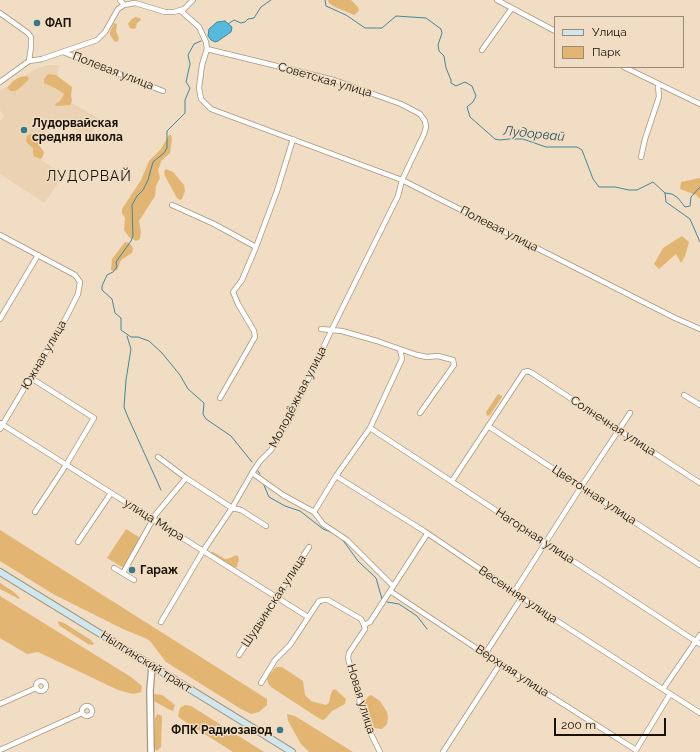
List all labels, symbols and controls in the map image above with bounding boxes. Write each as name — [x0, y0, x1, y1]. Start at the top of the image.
place label: ФАП — [45, 16, 71, 30]
legend — [554, 16, 684, 68]
marker: ФАП — [32, 18, 42, 28]
text: Улица — [592, 25, 627, 39]
text: Парк — [592, 45, 621, 59]
street label: Полевая улица — [70, 49, 156, 93]
street label: Советская улица — [276, 60, 374, 100]
place label: Лудорвайская средняя школа — [32, 116, 123, 144]
water label: Лудорвай — [502, 123, 566, 145]
marker: Лудорвайская средняя школа — [19, 125, 29, 135]
district label: ЛУДОРВАЙ — [46, 169, 132, 185]
street label: Полевая улица — [458, 203, 540, 255]
street label: Южная улица — [18, 318, 70, 392]
street label: Молодёжная улица — [266, 344, 330, 450]
street label: Солнечная улица — [567, 393, 659, 459]
street label: Цветочная улица — [549, 462, 639, 528]
street label: улица Мира — [121, 496, 187, 544]
street label: Нагорная улица — [493, 505, 577, 567]
street label: Шудьинская улица — [239, 552, 309, 650]
place label: Гараж — [140, 563, 178, 577]
street label: Весенняя улица — [476, 563, 560, 627]
marker: Гараж — [127, 565, 137, 575]
street label: Нылгинский тракт — [98, 628, 194, 696]
street label: Верхняя улица — [472, 642, 552, 700]
street label: Новая улица — [344, 662, 378, 736]
scale bar — [556, 710, 668, 736]
text: 200 m — [561, 718, 596, 732]
place label: ФПК Радиозавод — [171, 723, 272, 737]
marker: ФПК Радиозавод — [275, 725, 285, 735]

